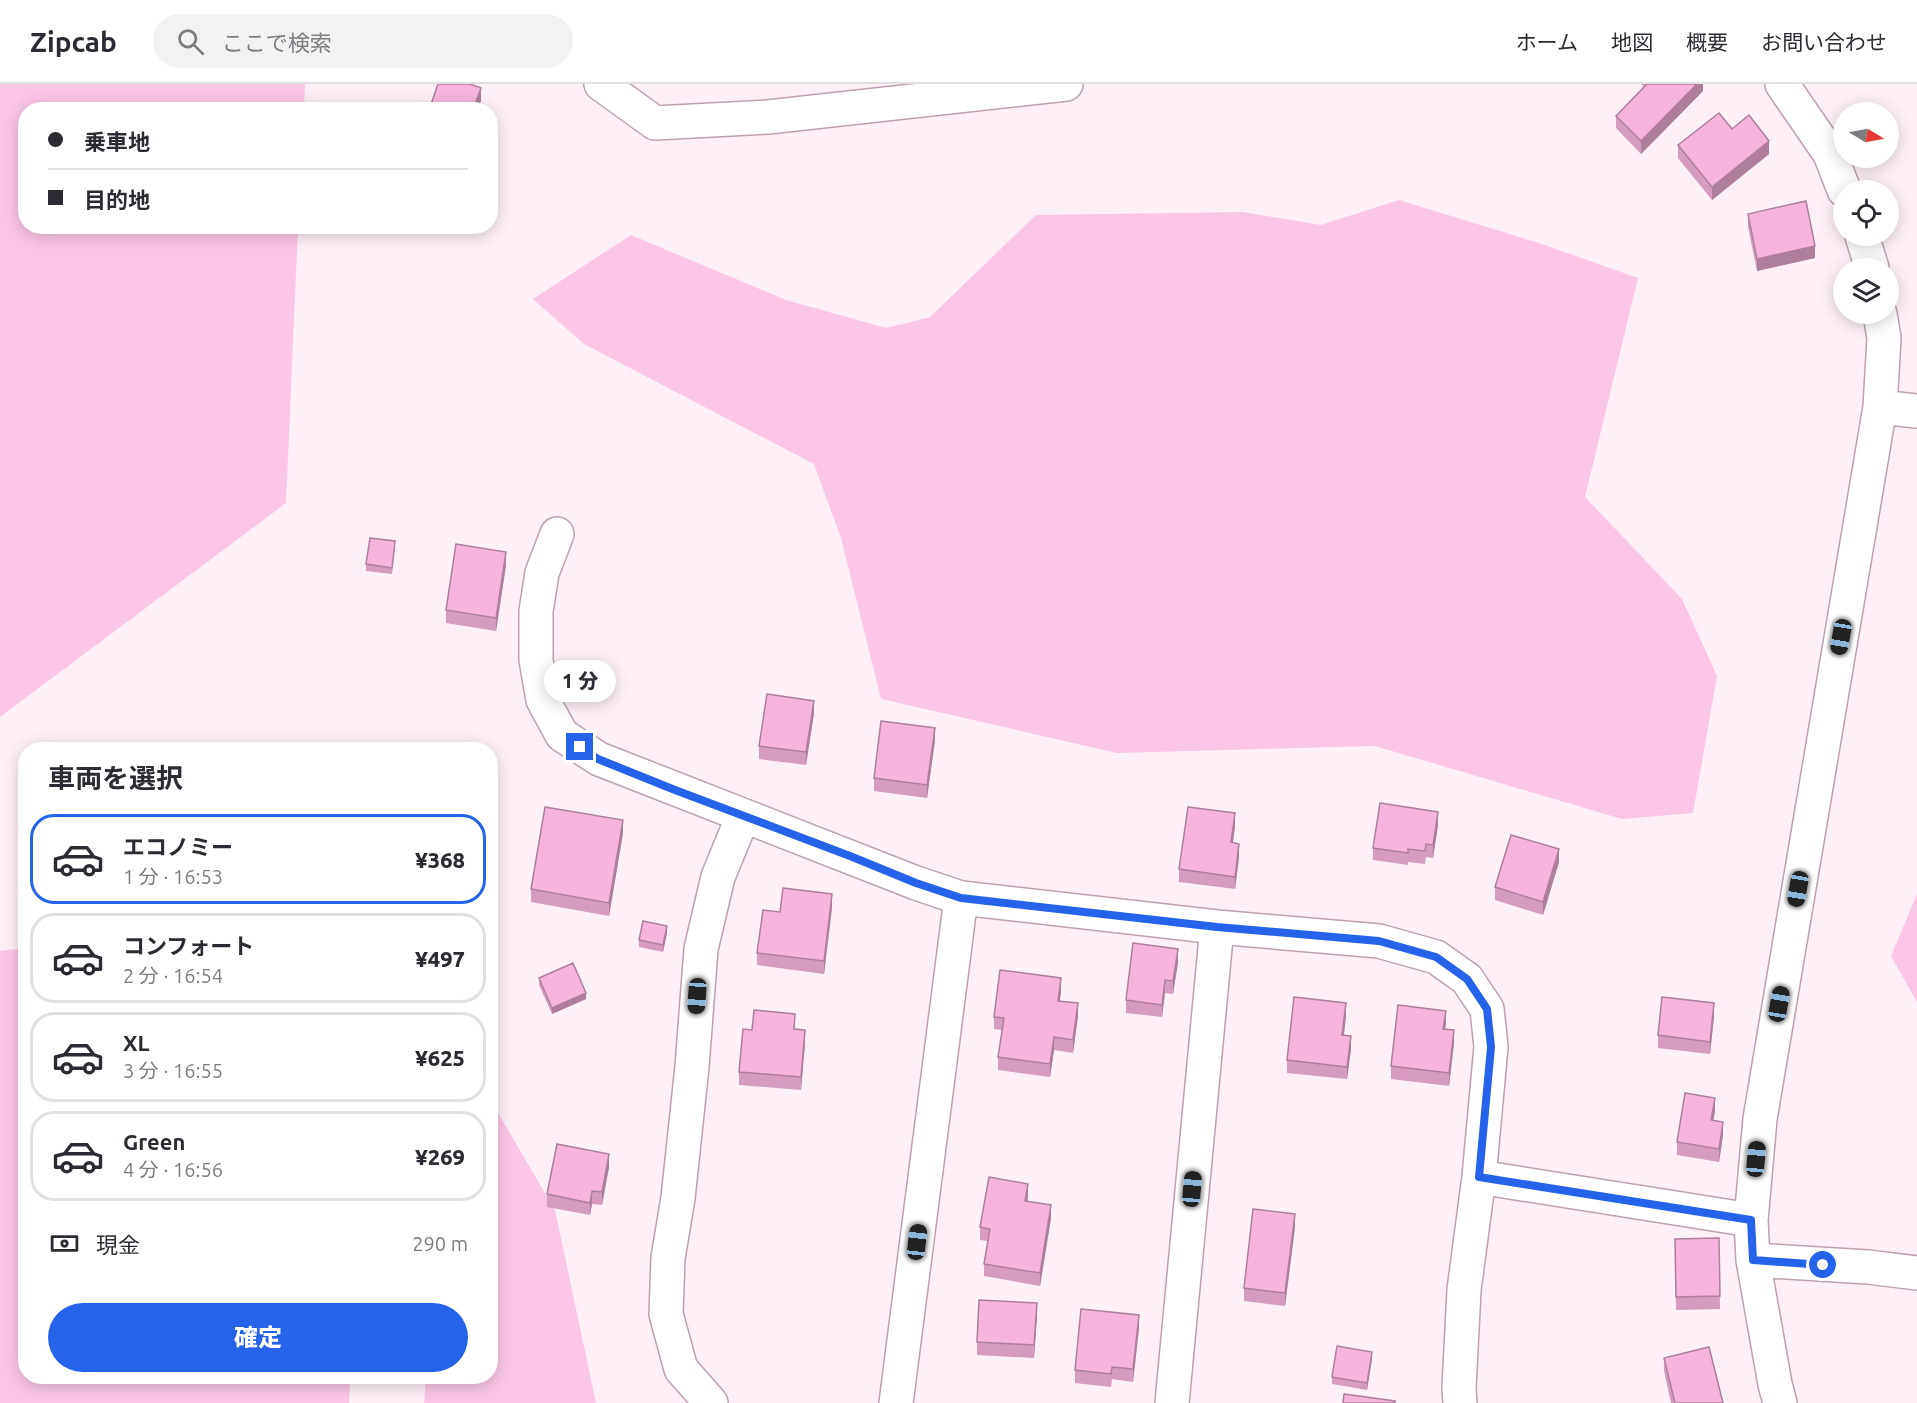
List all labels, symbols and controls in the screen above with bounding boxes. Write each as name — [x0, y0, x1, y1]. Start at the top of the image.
search box — [153, 14, 573, 68]
icon: search — [174, 25, 207, 58]
text: Zipcab — [30, 26, 117, 57]
text: ここで検索 — [222, 30, 332, 55]
text: ホーム — [1516, 30, 1578, 54]
text: 地図 — [1611, 30, 1653, 54]
text: 概要 — [1686, 30, 1728, 54]
text: お問い合わせ — [1761, 30, 1887, 54]
north arrow — [1833, 102, 1899, 168]
map controls — [1833, 102, 1899, 324]
text: 乗車地 — [84, 129, 150, 154]
button: locate — [1833, 180, 1899, 246]
text: 目的地 — [84, 187, 150, 212]
button: layers — [1833, 258, 1899, 324]
car — [1829, 618, 1853, 656]
callout: 1 分 — [544, 660, 616, 702]
text: 1 分 — [562, 669, 598, 692]
route end — [566, 733, 593, 760]
text: 車両を選択 — [48, 763, 183, 793]
icon: car — [51, 832, 105, 886]
text: エコノミー — [123, 834, 233, 859]
text: ¥368 — [415, 847, 465, 872]
text: 1 分 · 16:53 — [123, 865, 223, 888]
car — [1786, 870, 1810, 908]
icon: car — [51, 931, 105, 985]
text: コンフォート — [123, 933, 254, 958]
text: ¥497 — [415, 946, 465, 971]
text: 2 分 · 16:54 — [123, 964, 223, 987]
car — [687, 977, 707, 1015]
car — [1767, 985, 1791, 1023]
icon: car — [51, 1030, 105, 1084]
text: XL — [123, 1030, 150, 1055]
text: ¥625 — [415, 1045, 465, 1070]
text: 3 分 · 16:55 — [123, 1059, 223, 1082]
icon: car — [51, 1129, 105, 1183]
text: Green — [123, 1129, 185, 1154]
car — [1745, 1140, 1767, 1178]
text: ¥269 — [415, 1144, 465, 1169]
text: 4 分 · 16:56 — [123, 1158, 223, 1181]
car — [1181, 1170, 1203, 1208]
car — [906, 1223, 928, 1261]
icon: cash — [48, 1227, 81, 1260]
text: 現金 — [96, 1232, 140, 1257]
text: 290 m — [412, 1232, 468, 1255]
route start — [1809, 1251, 1836, 1278]
button: 確定 — [48, 1303, 468, 1372]

